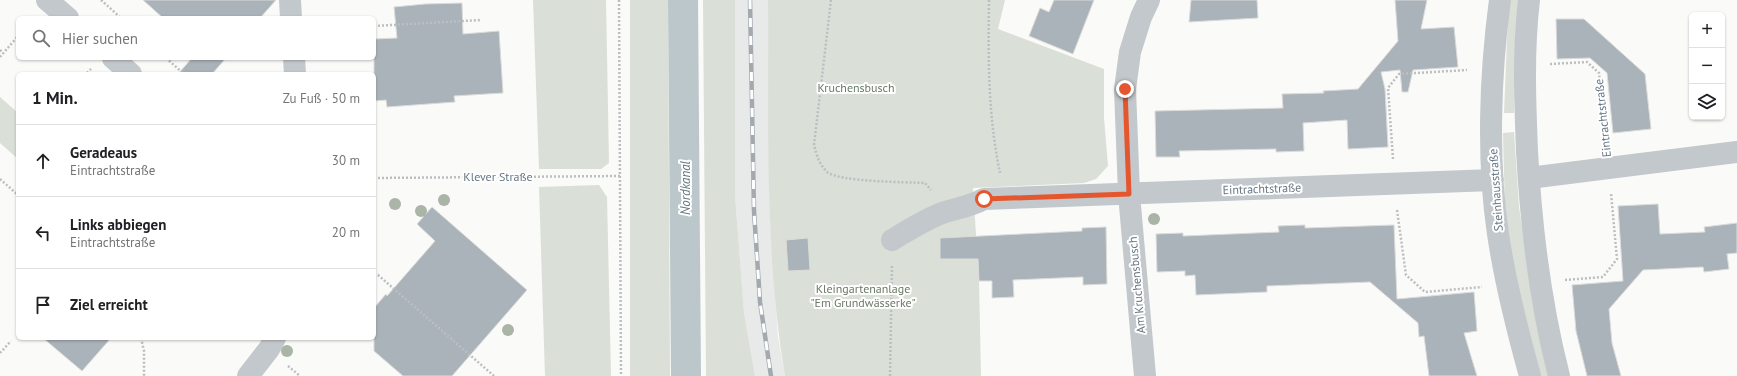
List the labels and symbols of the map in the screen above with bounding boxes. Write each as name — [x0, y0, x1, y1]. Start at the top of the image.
street label: Eintrachtstraße — [1591, 78, 1614, 158]
park label: Kruchensbusch — [817, 80, 895, 95]
route end — [1116, 80, 1134, 98]
street label: Steinhausstraße — [1485, 148, 1506, 232]
water label: Nordkanal — [677, 160, 694, 215]
street label: Klever Straße — [463, 169, 533, 184]
street label: Eintrachtstraße — [1222, 180, 1302, 197]
route start — [975, 190, 993, 208]
street label: Am Kruchensbusch — [1125, 236, 1148, 334]
park label: Kleingartenanlage "Em Grundwässerke" — [811, 281, 915, 310]

